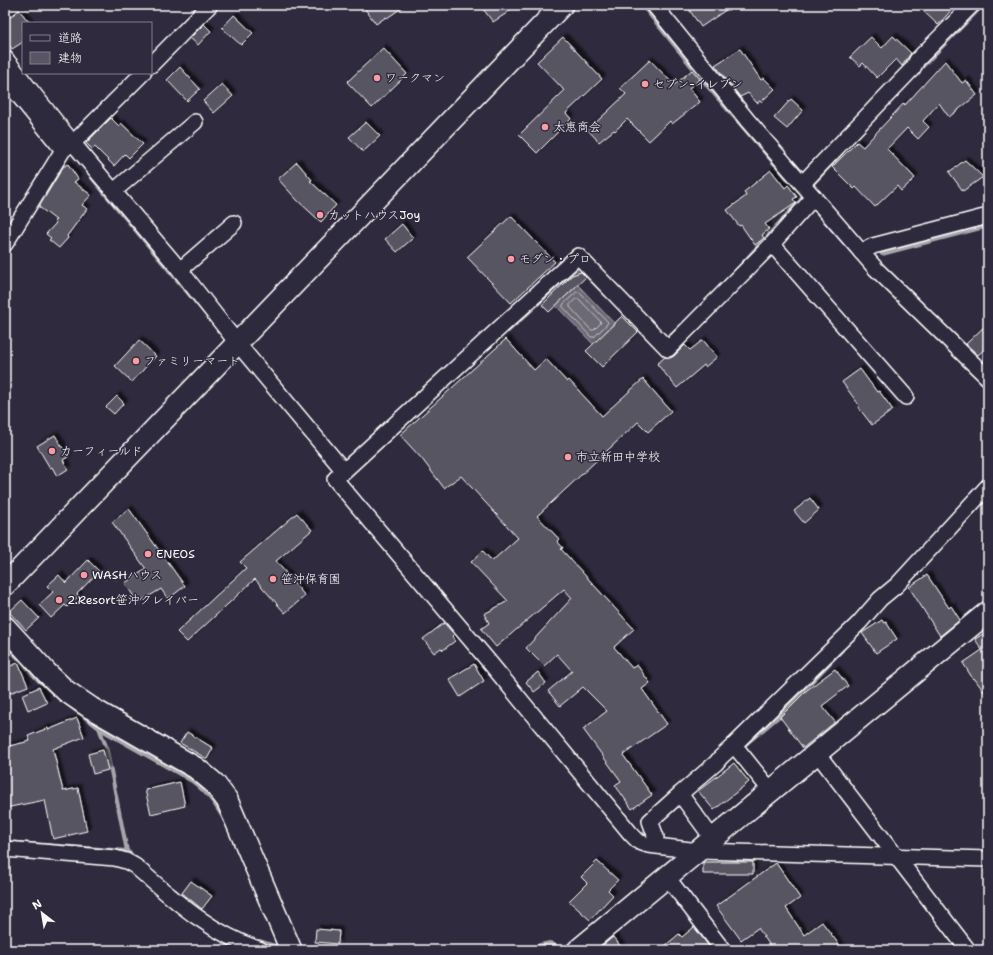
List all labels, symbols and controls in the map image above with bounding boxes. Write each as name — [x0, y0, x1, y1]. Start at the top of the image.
legend — [22, 22, 152, 74]
text: 道路 — [58, 30, 82, 46]
text: 建物 — [58, 50, 82, 66]
place label: ワークマン — [385, 70, 445, 86]
marker: ワークマン — [372, 73, 382, 83]
place label: セブン-イレブン — [653, 76, 743, 92]
marker: セブン-イレブン — [640, 79, 650, 89]
place label: 太恵商会 — [553, 119, 601, 135]
marker: 太恵商会 — [540, 122, 550, 132]
place label: カットハウスJoy — [328, 207, 421, 223]
marker: カットハウスJoy — [315, 210, 325, 220]
place label: モダン・プロ — [519, 251, 591, 267]
marker: モダン・プロ — [506, 254, 516, 264]
place label: ファミリーマート — [144, 353, 240, 369]
marker: ファミリーマート — [131, 356, 141, 366]
place label: カーフィールド — [60, 443, 143, 459]
marker: カーフィールド — [47, 446, 57, 456]
place label: 市立新田中学校 — [576, 449, 660, 465]
marker: 市立新田中学校 — [563, 452, 573, 462]
place label: ENEOS — [156, 546, 195, 562]
marker: ENEOS — [143, 549, 153, 559]
place label: WASHハウス — [92, 567, 162, 583]
marker: WASHハウス — [79, 570, 89, 580]
place label: 笹沖保育園 — [281, 571, 341, 587]
marker: 笹沖保育園 — [268, 574, 278, 584]
place label: 2.Resort笹沖クレイバー — [67, 592, 199, 608]
marker: 2.Resort笹沖クレイバー — [54, 595, 64, 605]
north arrow — [22, 893, 62, 933]
text: N — [30, 896, 45, 914]

